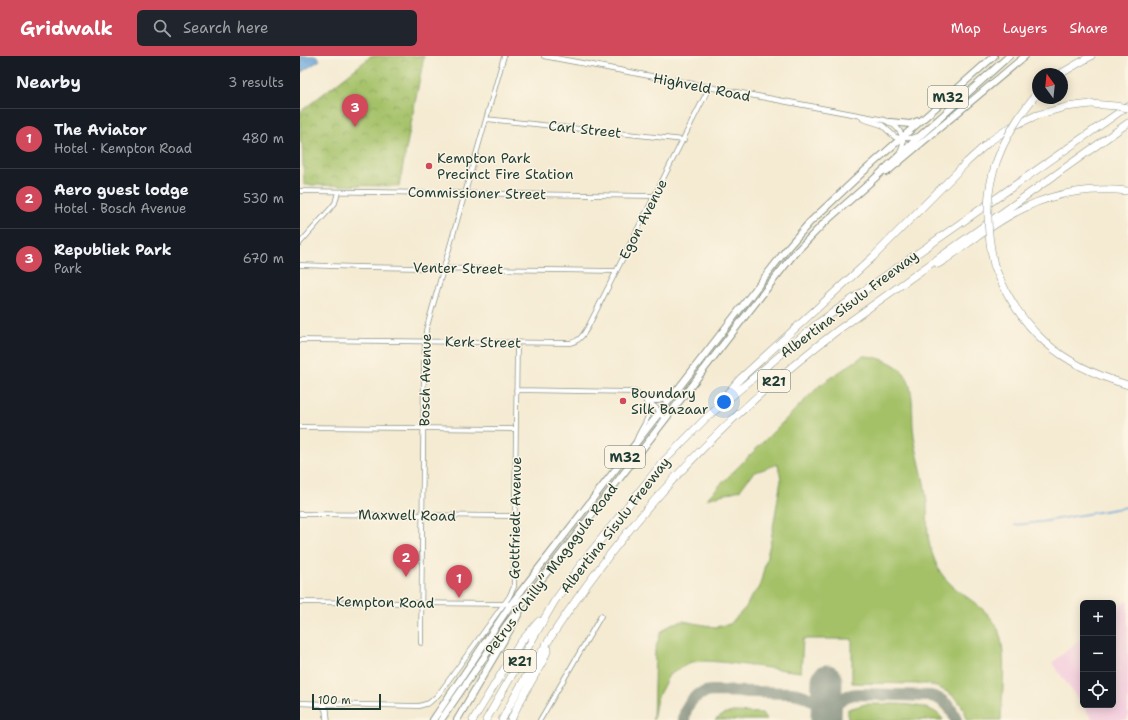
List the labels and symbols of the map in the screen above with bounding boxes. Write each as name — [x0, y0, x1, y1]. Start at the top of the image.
north arrow — [1032, 68, 1068, 104]
street label: Highveld Road — [652, 69, 752, 105]
road number: M32 — [928, 86, 968, 108]
pin: 3 — [342, 94, 368, 127]
street label: Carl Street — [548, 116, 622, 142]
place label: Kempton Park Precinct Fire Station — [437, 149, 574, 183]
marker: Kempton Park Precinct Fire Station — [424, 161, 434, 171]
street label: Egon Avenue — [615, 176, 671, 262]
street label: Commissioner Street — [408, 183, 546, 203]
street label: Albertina Sisulu Freeway — [776, 246, 922, 362]
street label: Venter Street — [413, 258, 503, 278]
street label: Kerk Street — [445, 332, 521, 352]
street label: Bosch Avenue — [415, 333, 435, 427]
road number: R21 — [758, 370, 790, 392]
place label: Boundary Silk Bazaar — [631, 384, 709, 418]
your location — [714, 392, 734, 412]
marker: Boundary Silk Bazaar — [618, 396, 628, 406]
road number: M32 — [605, 446, 645, 468]
street label: Albertina Sisulu Freeway — [556, 453, 674, 597]
street label: Gottfriedt Avenue — [505, 457, 525, 579]
street label: Petrus “Chilly” Magagula Road — [481, 480, 621, 658]
street label: Maxwell Road — [358, 505, 456, 525]
pin: 2 — [393, 544, 419, 577]
pin: 1 — [446, 565, 472, 598]
street label: Kempton Road — [335, 592, 435, 612]
road number: R21 — [504, 650, 536, 672]
scale bar — [312, 692, 381, 711]

